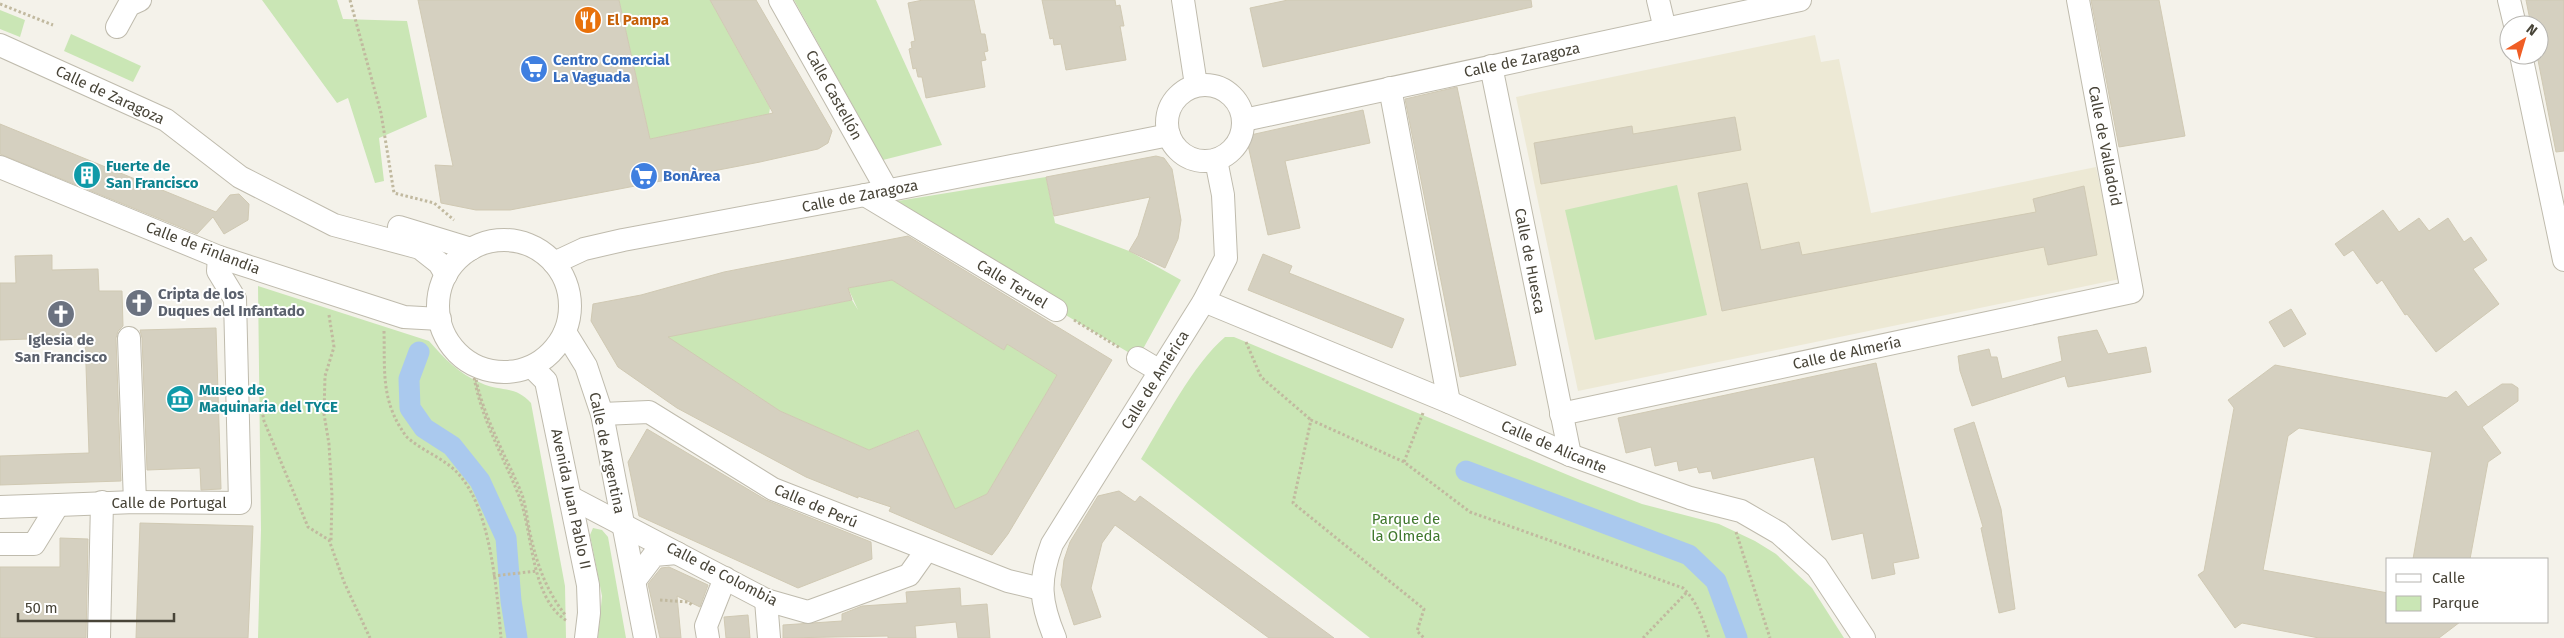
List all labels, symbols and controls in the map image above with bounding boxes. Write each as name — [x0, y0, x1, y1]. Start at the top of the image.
restaurant icon: El Pampa — [573, 5, 603, 35]
place label: El Pampa — [607, 11, 669, 29]
north arrow — [2499, 15, 2549, 65]
text: N — [2523, 21, 2541, 40]
street label: Calle de Zaragoza — [1462, 39, 1582, 81]
street label: Calle Castellón — [802, 47, 866, 143]
place label: Centro Comercial La Vaguada — [553, 51, 670, 86]
supermarket icon: Centro Comercial La Vaguada — [519, 54, 549, 84]
street label: Calle de Zaragoza — [53, 62, 167, 128]
street label: Calle de Valladoid — [2085, 84, 2125, 208]
place label: Fuerte de San Francisco — [106, 157, 199, 192]
building icon: Fuerte de San Francisco — [72, 160, 102, 190]
supermarket icon: BonÀrea — [629, 161, 659, 191]
place label: BonÀrea — [663, 167, 720, 185]
street label: Calle de Zaragoza — [800, 176, 920, 216]
street label: Calle de Huesca — [1511, 206, 1549, 316]
street label: Calle de Finlandia — [143, 218, 263, 278]
street label: Calle Teruel — [973, 256, 1051, 312]
place label: Cripta de los Duques del Infantado — [158, 285, 305, 320]
church icon: Cripta de los Duques del Infantado — [124, 288, 154, 318]
church icon: Iglesia de San Francisco — [46, 299, 76, 329]
street label: Calle de América — [1117, 327, 1193, 433]
place label: Iglesia de San Francisco — [15, 331, 107, 366]
street label: Calle de Almería — [1791, 333, 1903, 373]
place label: Museo de Maquinaria del TYCE — [199, 381, 338, 416]
museum icon: Museo de Maquinaria del TYCE — [165, 384, 195, 414]
street label: Calle de Argentina — [585, 391, 629, 515]
street label: Calle de Alicante — [1499, 417, 1609, 477]
street label: Avenida Juan Pablo II — [547, 427, 595, 571]
street label: Calle de Perú — [771, 480, 861, 532]
street label: Calle de Portugal — [111, 494, 227, 512]
park label: Parque de la Olmeda — [1371, 510, 1441, 545]
street label: Calle de Colombia — [663, 538, 781, 610]
legend — [2386, 558, 2549, 623]
text: Calle — [2432, 569, 2465, 587]
scale bar — [18, 590, 174, 622]
text: Parque — [2432, 594, 2479, 612]
text: 50 m — [25, 599, 58, 617]

